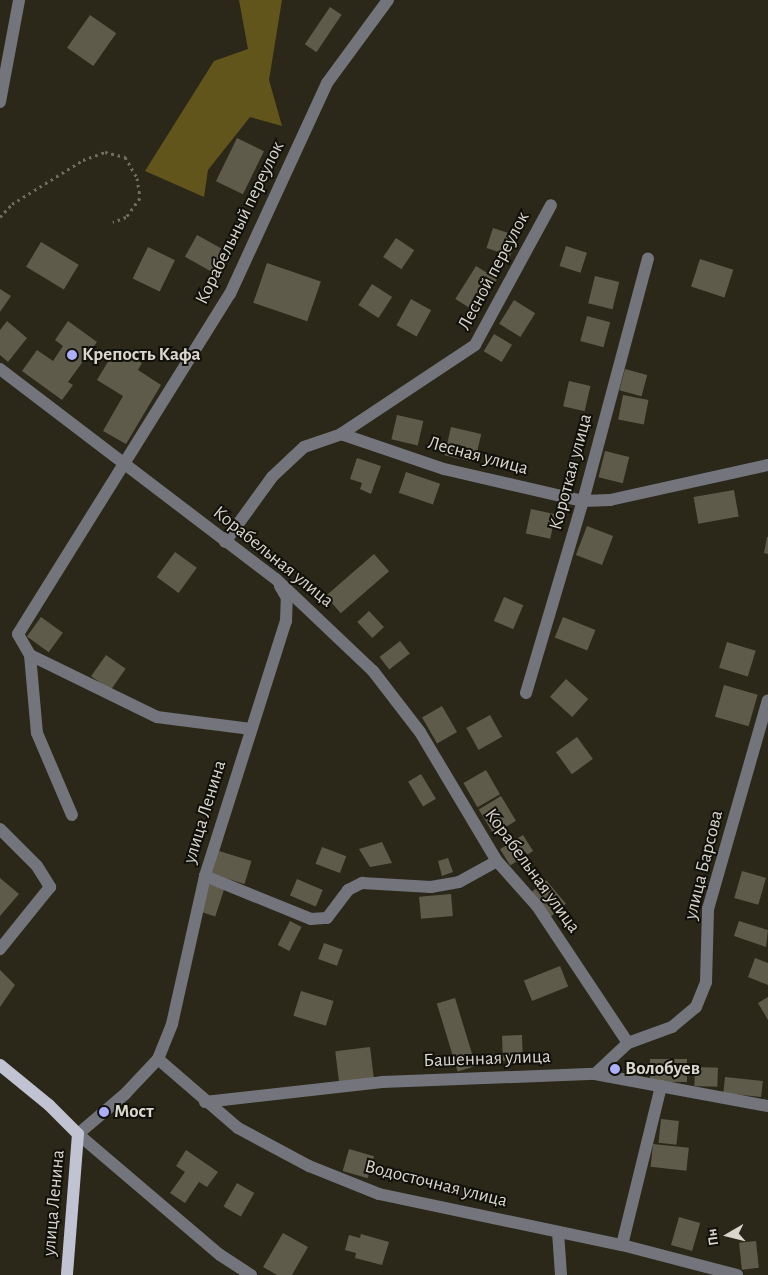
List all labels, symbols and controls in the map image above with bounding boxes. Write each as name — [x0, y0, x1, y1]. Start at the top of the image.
street label: Корабельный переулок — [191, 138, 289, 308]
street label: Лесной переулок — [453, 208, 535, 334]
place label: Крепость Кафа — [82, 344, 200, 366]
marker: Крепость Кафа — [66, 349, 78, 361]
street label: Короткая улица — [545, 411, 597, 533]
street label: Лесная улица — [425, 432, 531, 480]
street label: Корабельная улица — [208, 501, 338, 613]
street label: улица Ленина — [178, 758, 232, 866]
street label: Корабельная улица — [479, 804, 585, 938]
street label: улица Барсова — [679, 808, 729, 922]
street label: Башенная улица — [423, 1045, 551, 1073]
place label: Волобуев — [625, 1058, 700, 1080]
marker: Волобуев — [609, 1063, 621, 1075]
place label: Мост — [114, 1101, 154, 1123]
marker: Мост — [98, 1106, 110, 1118]
street label: улица Ленина — [38, 1149, 70, 1257]
street label: Водосточная улица — [362, 1155, 510, 1213]
north arrow — [703, 1210, 753, 1260]
text: Пн — [705, 1228, 721, 1247]

